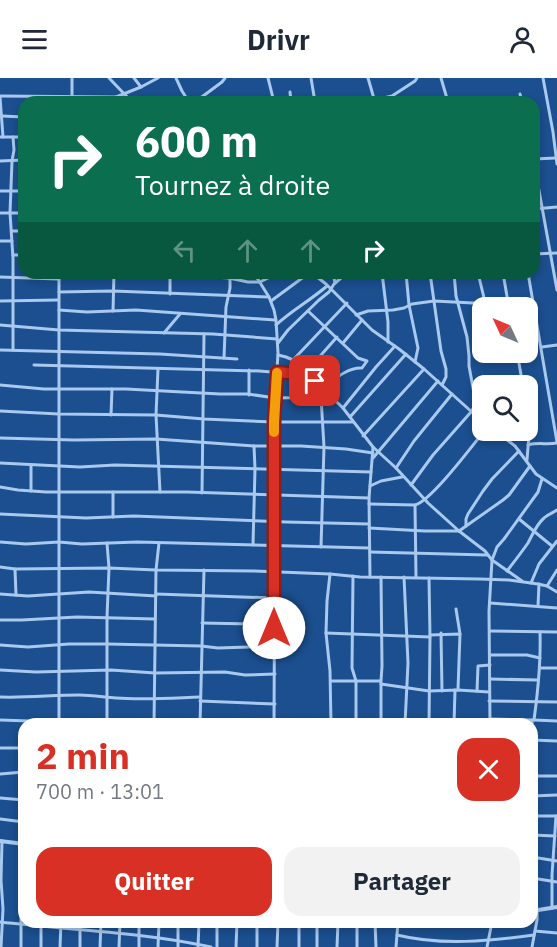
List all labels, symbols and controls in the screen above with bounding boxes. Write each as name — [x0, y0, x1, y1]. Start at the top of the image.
text: Drivr — [247, 22, 310, 57]
icon: menu — [18, 23, 51, 56]
icon: person — [506, 23, 539, 56]
text: 600 m — [135, 114, 258, 169]
icon: right — [36, 120, 114, 198]
text: Tournez à droite — [135, 167, 330, 202]
icon: left — [168, 234, 201, 267]
icon: ahead — [231, 234, 264, 267]
icon: ahead — [294, 234, 327, 267]
icon: right — [357, 234, 390, 267]
north arrow — [472, 297, 538, 363]
map controls — [472, 297, 538, 441]
pin — [289, 355, 340, 406]
icon: arrive — [298, 364, 331, 397]
button: search — [472, 375, 538, 441]
position arrow — [242, 596, 306, 660]
text: 2 min — [36, 732, 130, 779]
button: close — [457, 738, 520, 801]
text: 700 m · 13:01 — [36, 778, 164, 805]
button: Quitter — [36, 847, 272, 916]
button: Partager — [284, 847, 520, 916]

